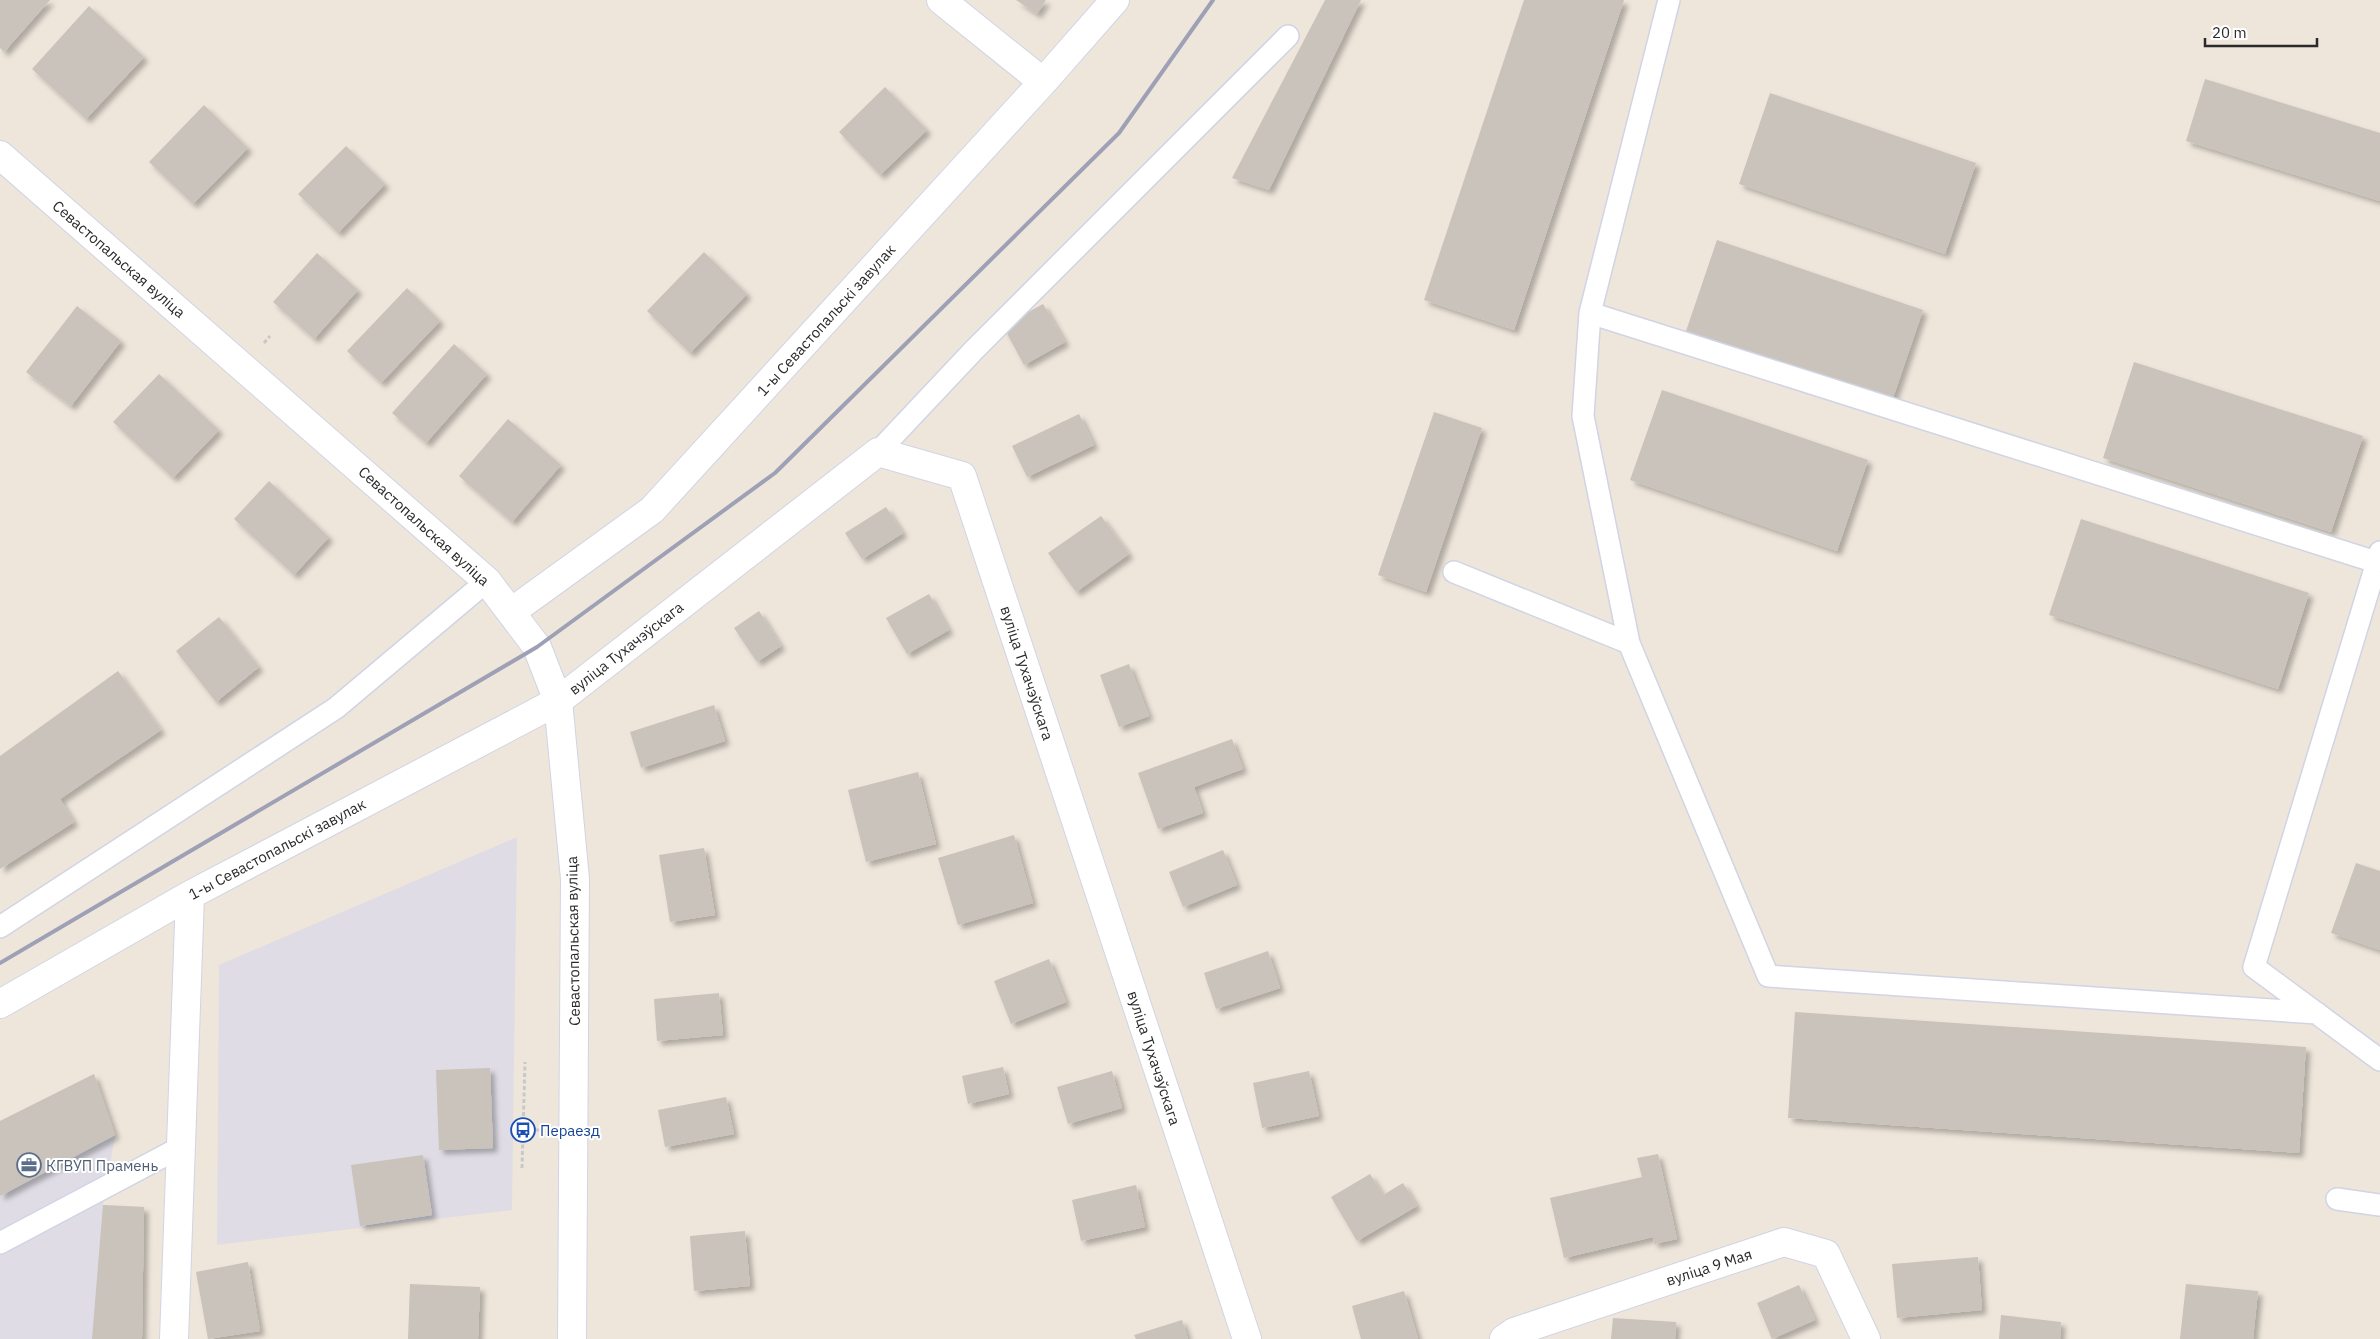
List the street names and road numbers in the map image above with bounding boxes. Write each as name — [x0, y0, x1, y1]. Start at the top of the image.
street label: Севастопальская вуліца — [49, 196, 189, 322]
street label: 1-ы Севастопальскі завулак — [753, 240, 899, 400]
street label: Севастопальская вуліца — [355, 462, 493, 590]
street label: вуліца Тухачэўскага — [565, 597, 687, 699]
street label: вуліца Тухачэўскага — [996, 603, 1058, 743]
street label: 1-ы Севастопальскі завулак — [185, 794, 369, 904]
street label: Севастопальская вуліца — [562, 856, 584, 1026]
street label: вуліца Тухачэўскага — [1123, 988, 1185, 1128]
street label: вуліца 9 Мая — [1664, 1244, 1754, 1290]

